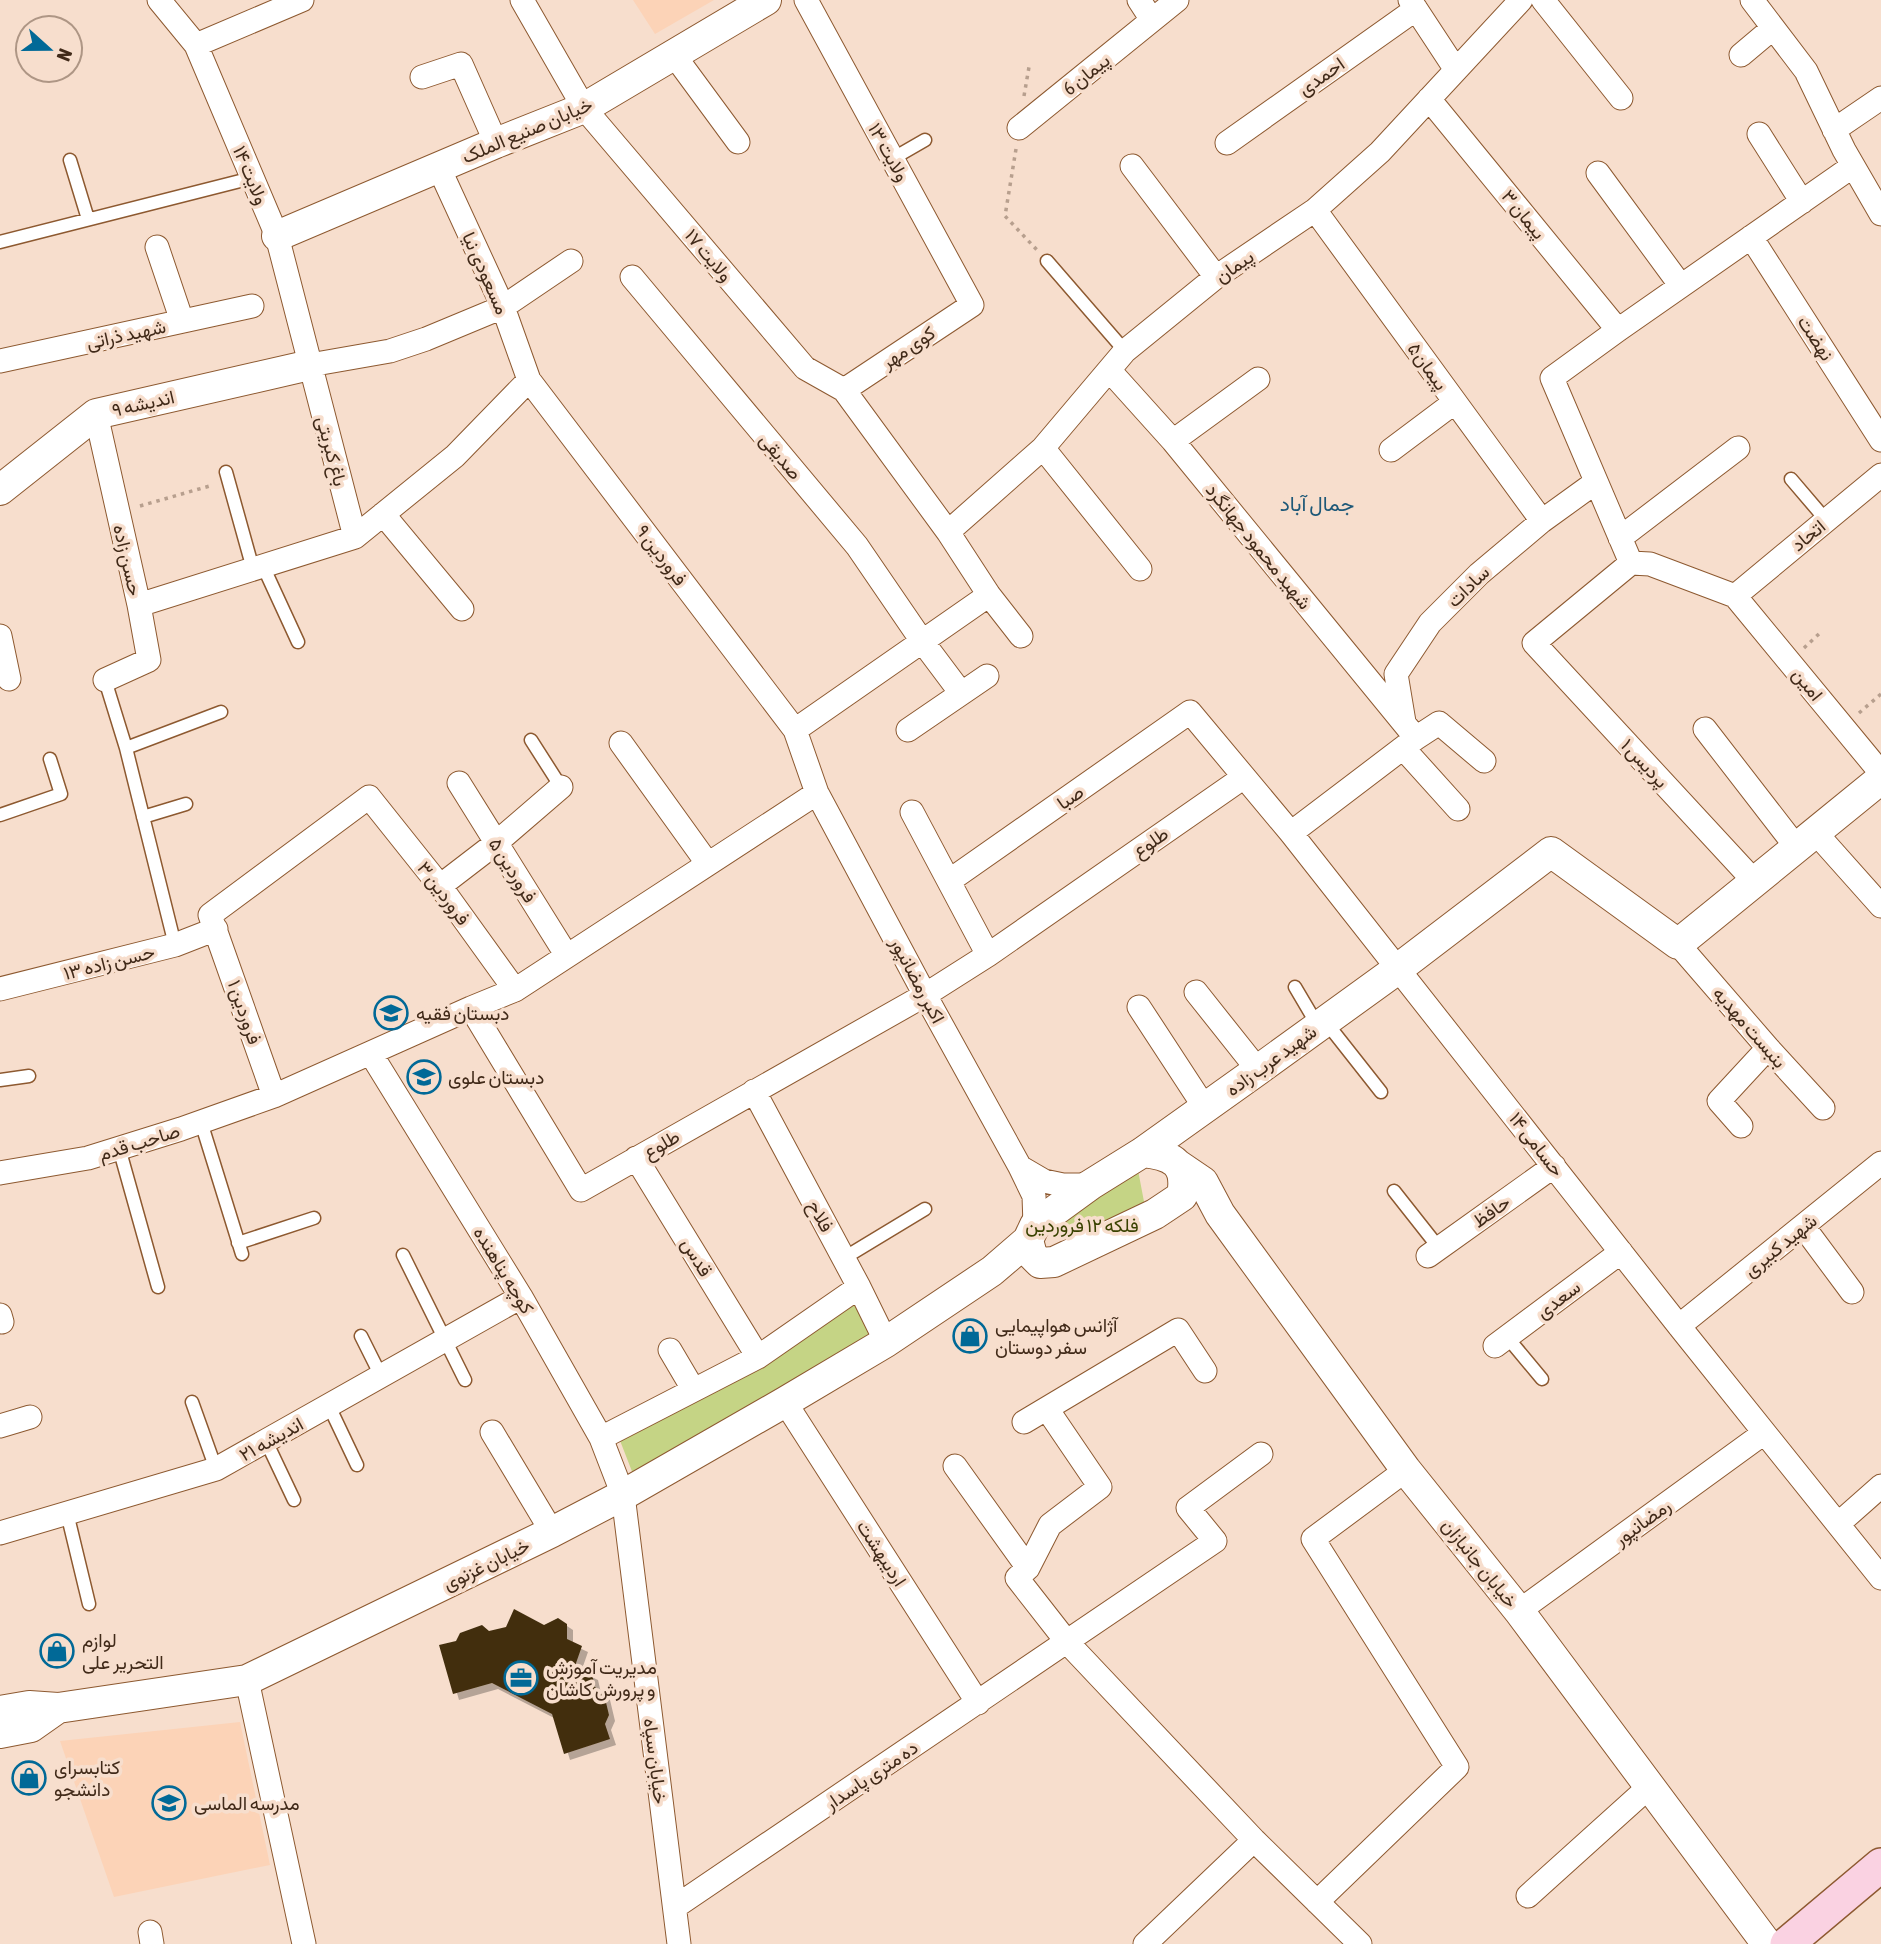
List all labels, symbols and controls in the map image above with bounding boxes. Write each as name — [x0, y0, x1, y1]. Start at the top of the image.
north arrow — [14, 14, 84, 84]
text: N — [53, 46, 77, 64]
street label: پیمان 6 — [1058, 49, 1116, 102]
street label: احمدی — [1294, 52, 1349, 101]
street label: خیابان صنیع الملک — [458, 93, 597, 170]
street label: ولایت ۱۳ — [863, 119, 914, 186]
street label: ولایت ۱۴ — [228, 142, 273, 208]
street label: پیمان ۳ — [1495, 185, 1551, 245]
street label: ولایت ۱۷ — [680, 224, 737, 286]
street label: مسعودی نیا — [457, 228, 514, 318]
street label: پیمان — [1210, 245, 1259, 290]
street label: نهضت — [1793, 312, 1839, 365]
street label: شهید ذراتی — [84, 315, 168, 354]
street label: کوی مهر — [876, 321, 940, 374]
street label: پیمان۵ — [1401, 338, 1453, 396]
street label: اندیشه ۹ — [110, 385, 177, 422]
street label: باغ کبریتی — [310, 414, 352, 489]
street label: صدیقی — [755, 428, 807, 484]
street label: شهید محمود جهانگرد — [1201, 479, 1316, 614]
district label: جمال آباد — [1280, 491, 1354, 516]
street label: اتحاد — [1787, 515, 1829, 555]
street label: فروردین ۹ — [631, 520, 692, 590]
street label: حسن زاده — [108, 522, 147, 598]
street label: سادات — [1442, 561, 1494, 611]
street label: امین — [1787, 663, 1828, 705]
street label: پردیس ۱ — [1615, 734, 1673, 794]
street label: صبا — [1052, 780, 1088, 815]
street label: طلوع — [1128, 822, 1173, 864]
street label: فروردین ۵ — [484, 833, 542, 907]
street label: فروردین ۳ — [412, 857, 475, 930]
street label: اکبر رمضانپور — [883, 932, 950, 1028]
street label: حسن زاده ۱۳ — [61, 940, 157, 985]
street label: فروردین ۱ — [223, 977, 266, 1047]
street label: بنبست مهدیه — [1708, 982, 1791, 1073]
school or university icon: دبستان فقیه — [372, 994, 410, 1032]
place label: دبستان فقیه — [416, 1002, 509, 1025]
street label: شهید عرب زاده — [1221, 1020, 1321, 1101]
school or university icon: دبستان علوی — [405, 1058, 443, 1096]
place label: دبستان علوی — [448, 1066, 544, 1089]
street label: حسامی ۱۴ — [1504, 1107, 1569, 1181]
street label: صاحب قدم — [96, 1119, 183, 1167]
street label: طلوع — [639, 1125, 684, 1165]
street label: حافظ — [1468, 1190, 1514, 1232]
street label: فلاح — [802, 1196, 838, 1237]
street label: شهید کبیری — [1739, 1209, 1822, 1282]
park label: فلکه ۱۲ فروردین — [1025, 1214, 1139, 1237]
street label: کوچه پناهنده — [467, 1222, 539, 1319]
street label: قدس — [676, 1234, 717, 1281]
street label: سعدی — [1532, 1275, 1585, 1323]
place label: آژانس هواپیمایی سفر دوستان — [995, 1314, 1119, 1359]
shop icon: آژانس هواپیمایی سفر دوستان — [951, 1317, 989, 1355]
street label: اندیشه ۲۱ — [235, 1412, 307, 1466]
street label: رمضانپور — [1609, 1494, 1676, 1553]
street label: خیابان جانبازان — [1437, 1514, 1522, 1612]
street label: اردیبهشت — [852, 1516, 911, 1591]
street label: خیابان غزنوی — [439, 1534, 533, 1595]
place label: لوازم التحریر علی — [82, 1629, 164, 1674]
shop icon: لوازم التحریر علی — [38, 1632, 76, 1670]
place label: مدیریت آموزش و پرورش کاشان — [546, 1656, 657, 1703]
office icon: مدیریت آموزش و پرورش کاشان — [502, 1659, 540, 1697]
street label: خیابان سپاه — [637, 1717, 672, 1806]
street label: ده متری پاسدار — [819, 1736, 923, 1817]
place label: کتابسرای دانشجو — [54, 1756, 120, 1801]
shop icon: کتابسرای دانشجو — [10, 1759, 48, 1797]
school or university icon: مدرسه الماسی — [150, 1784, 188, 1822]
place label: مدرسه الماسی — [194, 1792, 300, 1815]

